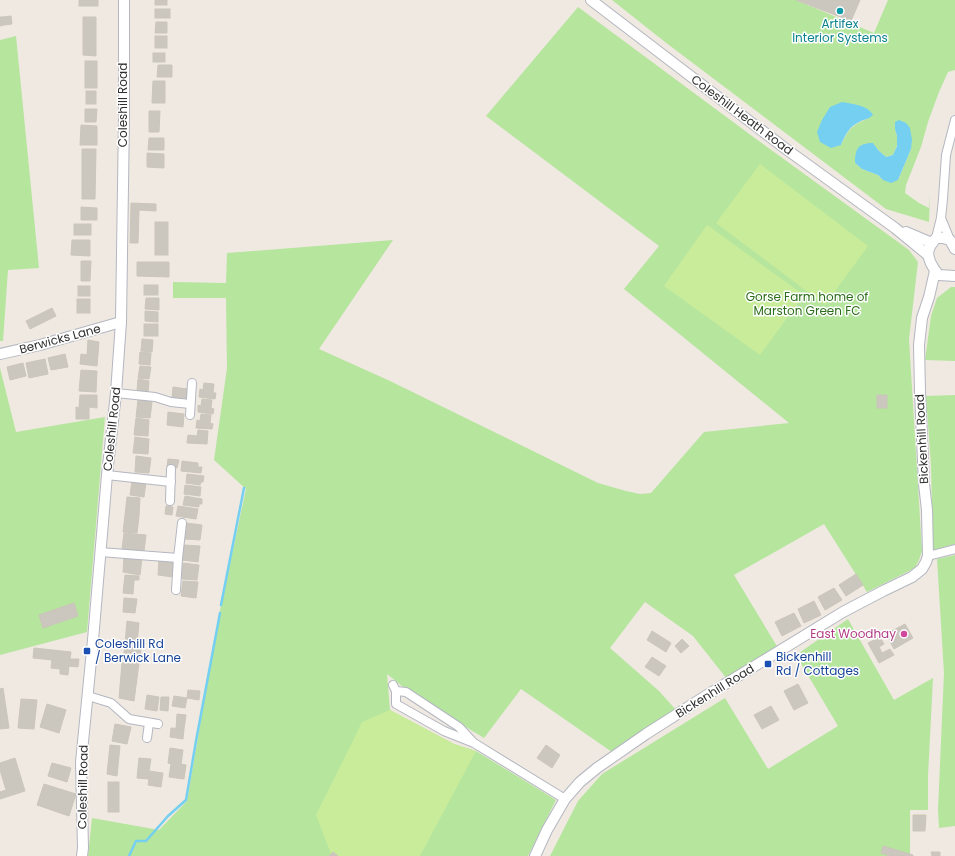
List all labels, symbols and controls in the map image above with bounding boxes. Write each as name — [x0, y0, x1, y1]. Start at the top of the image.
marker: Artifex Interior Systems — [835, 6, 845, 16]
place label: Artifex Interior Systems — [792, 15, 888, 46]
street label: Coleshill Road — [114, 63, 131, 147]
street label: Coleshill Heath Road — [688, 71, 797, 159]
park label: Gorse Farm home of Marston Green FC — [746, 288, 868, 319]
street label: Berwicks Lane — [17, 320, 102, 358]
street label: Coleshill Road — [99, 386, 124, 472]
street label: Bickenhill Road — [911, 394, 932, 484]
place label: East Woodhay — [810, 625, 896, 642]
marker: East Woodhay — [899, 629, 909, 639]
place label: Coleshill Rd / Berwick Lane — [95, 635, 181, 666]
marker: Coleshill Rd / Berwick Lane — [82, 646, 92, 656]
place label: Bickenhill Rd / Cottages — [776, 648, 859, 679]
marker: Bickenhill Rd / Cottages — [763, 659, 773, 669]
street label: Bickenhill Road — [672, 660, 757, 722]
street label: Coleshill Road — [73, 745, 92, 829]

